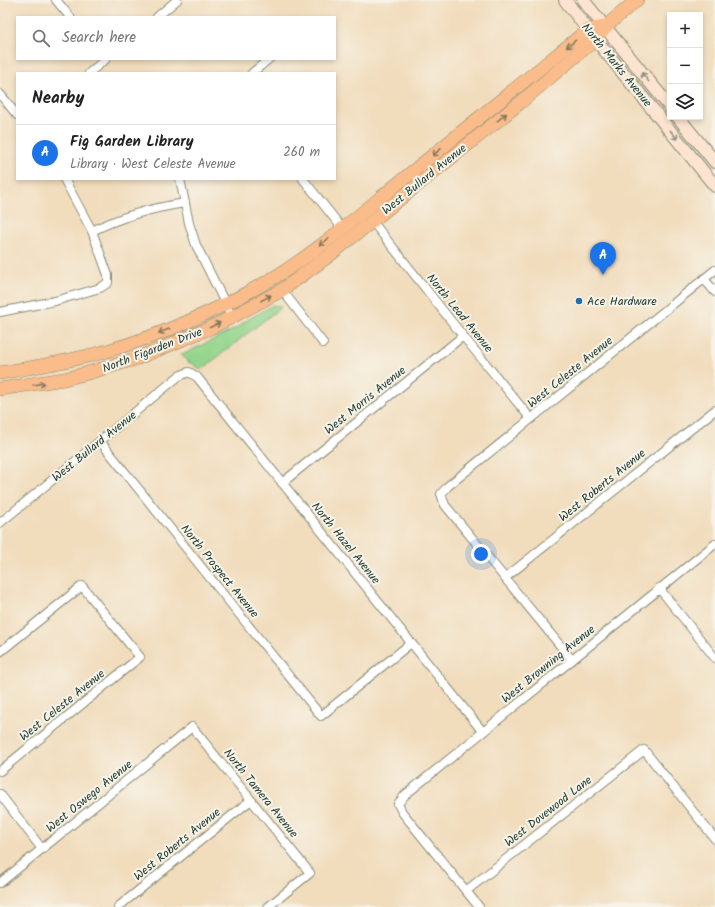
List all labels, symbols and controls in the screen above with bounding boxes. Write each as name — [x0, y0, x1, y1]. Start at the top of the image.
map controls — [667, 12, 703, 120]
button: + — [667, 12, 703, 48]
search box — [16, 16, 336, 60]
street label: North Marks Avenue — [577, 19, 657, 112]
text: Search here — [62, 26, 136, 50]
icon: search — [30, 27, 52, 49]
one-way arrow — [565, 39, 576, 48]
button: − — [667, 48, 703, 84]
one-way arrow — [641, 71, 650, 82]
button: layers — [667, 84, 703, 120]
text: Nearby — [32, 85, 84, 112]
one-way arrow — [497, 112, 508, 121]
one-way arrow — [670, 129, 678, 140]
text: Fig Garden Library — [70, 130, 193, 154]
street label: West Bullard Avenue — [378, 139, 471, 220]
text: A — [41, 142, 49, 163]
text: 260 m — [283, 142, 320, 163]
one-way arrow — [431, 147, 442, 156]
text: Library · West Celeste Avenue — [70, 154, 236, 175]
one-way arrow — [319, 238, 330, 246]
pin: A — [590, 242, 616, 275]
street label: North Lead Avenue — [422, 270, 498, 357]
place label: Ace Hardware — [587, 292, 657, 311]
one-way arrow — [260, 294, 272, 302]
marker: Ace Hardware — [574, 296, 584, 306]
one-way arrow — [208, 321, 220, 328]
street label: North Figarden Drive — [100, 322, 205, 378]
one-way arrow — [159, 327, 171, 335]
street label: West Celeste Avenue — [523, 331, 618, 413]
street label: West Morris Avenue — [320, 361, 411, 439]
one-way arrow — [32, 379, 45, 387]
street label: West Bullard Avenue — [48, 406, 141, 487]
street label: West Roberts Avenue — [555, 444, 650, 527]
street label: North Hazel Avenue — [306, 498, 385, 589]
street label: North Prospect Avenue — [176, 520, 264, 623]
your location — [471, 544, 491, 564]
street label: West Browning Avenue — [497, 620, 600, 708]
street label: West Celeste Avenue — [15, 664, 110, 746]
street label: North Tamera Avenue — [219, 745, 303, 843]
street label: West Oswego Avenue — [42, 755, 137, 837]
street label: West Dovewood Lane — [500, 771, 597, 852]
street label: West Roberts Avenue — [130, 803, 225, 886]

